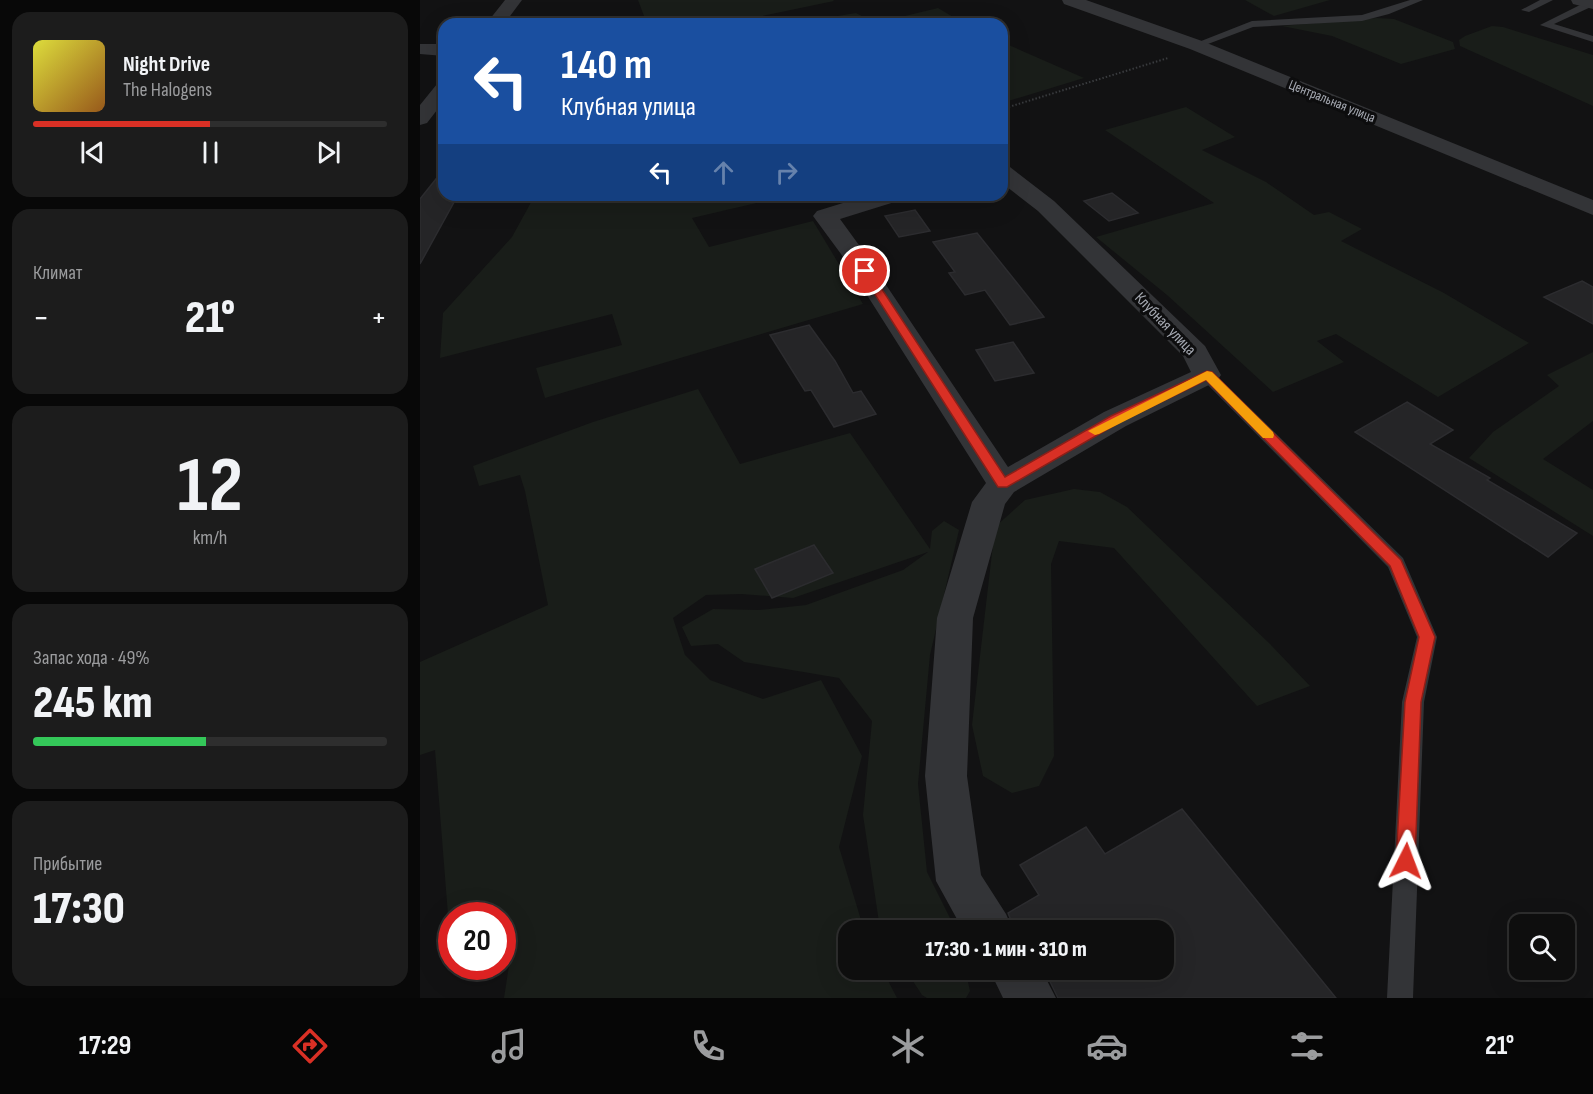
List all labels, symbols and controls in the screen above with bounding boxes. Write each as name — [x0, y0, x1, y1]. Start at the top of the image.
text: 140 m — [561, 40, 652, 91]
icon: left — [462, 42, 540, 120]
text: Night Drive — [123, 51, 210, 78]
street label: Центральная улица — [1286, 76, 1378, 126]
text: The Halogens — [123, 78, 212, 102]
text: Клубная улица — [561, 91, 696, 123]
icon: previous — [76, 136, 109, 169]
icon: pause — [194, 136, 227, 169]
icon: next — [312, 136, 345, 169]
icon: left — [644, 156, 677, 189]
icon: ahead — [707, 156, 740, 189]
icon: right — [770, 156, 803, 189]
pin — [839, 245, 890, 296]
icon: arrive — [848, 254, 881, 287]
text: Климат — [33, 261, 83, 285]
street label: Клубная улица — [1130, 289, 1200, 359]
text: 21° — [185, 291, 235, 346]
text: − — [33, 298, 49, 338]
text: + — [371, 298, 387, 338]
text: 12 — [177, 440, 243, 533]
text: km/h — [193, 526, 227, 550]
text: Запас хода · 49% — [33, 646, 150, 670]
text: 245 km — [33, 676, 153, 731]
position arrow — [1374, 829, 1438, 893]
text: Прибытие — [33, 852, 102, 876]
text: 17:30 — [33, 882, 125, 937]
speed limit sign: 20 — [438, 902, 516, 980]
map controls — [1509, 914, 1575, 980]
button: search — [1509, 914, 1575, 980]
text: 17:30 · 1 мин · 310 m — [925, 936, 1087, 963]
icon: directions — [289, 1025, 331, 1067]
icon: music — [488, 1025, 530, 1067]
icon: phone — [687, 1025, 729, 1067]
icon: climate — [887, 1025, 929, 1067]
icon: car — [1086, 1025, 1128, 1067]
icon: filters — [1286, 1025, 1328, 1067]
text: 17:29 — [79, 1030, 131, 1062]
text: 21° — [1485, 1030, 1514, 1062]

